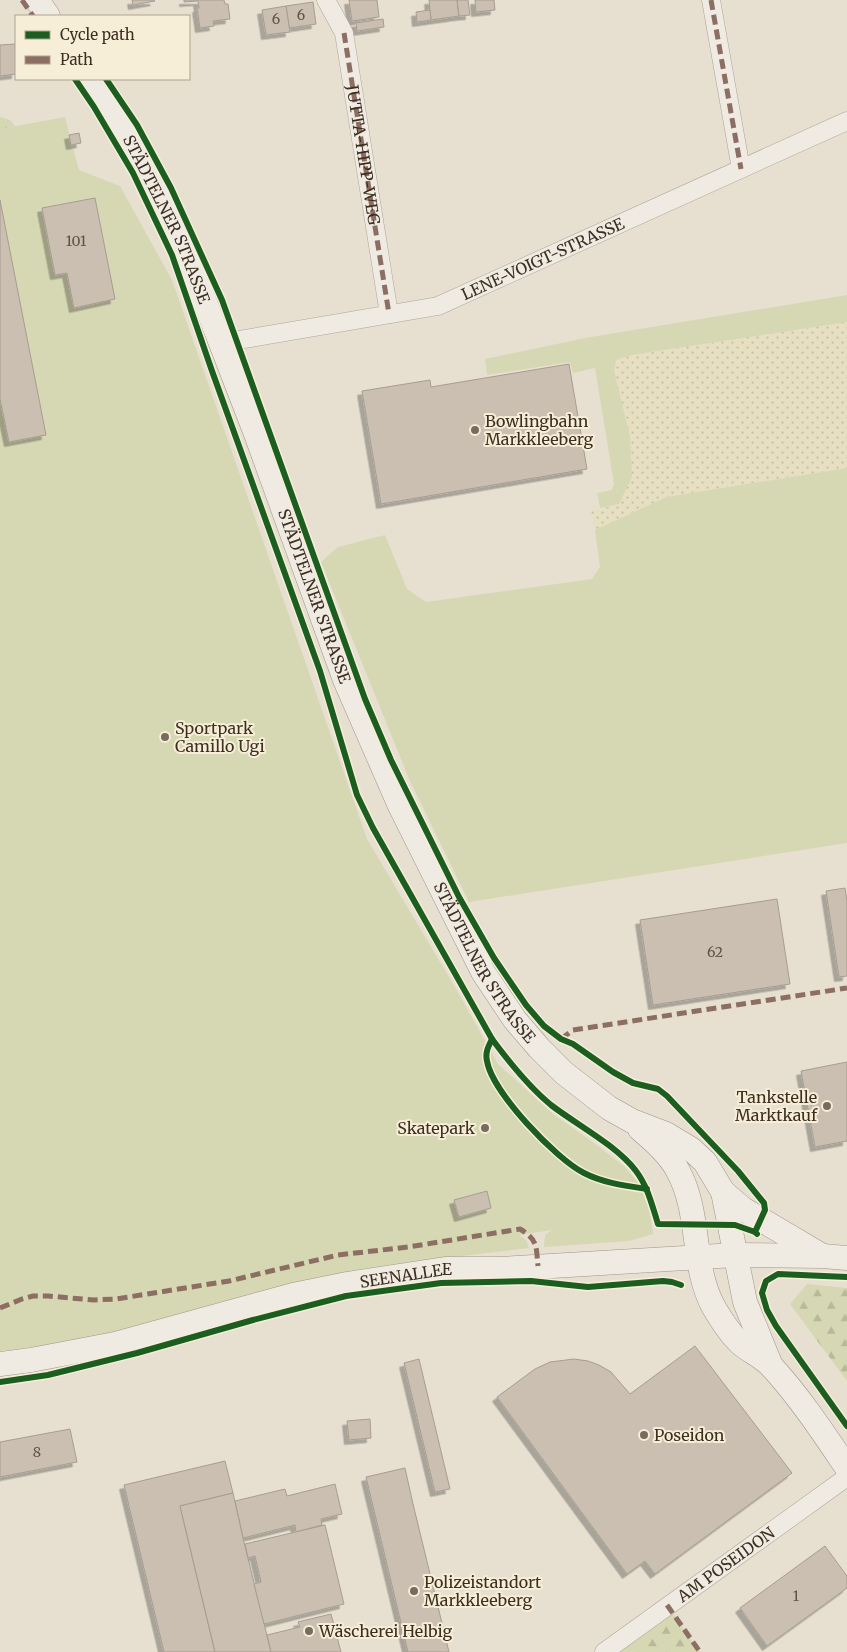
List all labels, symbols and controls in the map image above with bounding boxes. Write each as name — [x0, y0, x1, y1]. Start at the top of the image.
house number: 6 — [297, 6, 305, 24]
house number: 6 — [272, 10, 280, 28]
legend — [15, 15, 190, 80]
text: Cycle path — [60, 25, 135, 44]
text: Path — [60, 50, 93, 69]
street label: JUTTA-HIPP-WEG — [342, 82, 385, 227]
street label: STÄDTELNER STRASSE — [119, 131, 215, 307]
street label: LENE-VOIGT-STRASSE — [458, 213, 628, 304]
house number: 101 — [66, 232, 86, 250]
place label: Bowlingbahn Markkleeberg — [485, 411, 594, 449]
marker: Bowlingbahn Markkleeberg — [469, 424, 481, 436]
street label: STÄDTELNER STRASSE — [274, 506, 356, 687]
place label: Sportpark Camillo Ugi — [175, 718, 265, 756]
marker: Sportpark Camillo Ugi — [159, 731, 171, 743]
street label: STÄDTELNER STRASSE — [430, 879, 541, 1048]
house number: 62 — [707, 943, 723, 961]
place label: Tankstelle Marktkauf — [735, 1087, 818, 1125]
marker: Tankstelle Marktkauf — [821, 1100, 833, 1112]
place label: Skatepark — [397, 1118, 476, 1138]
marker: Skatepark — [479, 1122, 491, 1134]
street label: SEENALLEE — [358, 1259, 453, 1292]
place label: Poseidon — [654, 1425, 725, 1445]
marker: Poseidon — [638, 1429, 650, 1441]
house number: 8 — [33, 1443, 41, 1461]
street label: AM POSEIDON — [672, 1522, 779, 1607]
place label: Polizeistandort Markkleeberg — [424, 1572, 542, 1610]
marker: Polizeistandort Markkleeberg — [408, 1585, 420, 1597]
house number: 1 — [793, 1587, 799, 1605]
place label: Wäscherei Helbig — [318, 1621, 452, 1641]
marker: Wäscherei Helbig — [303, 1625, 315, 1637]

